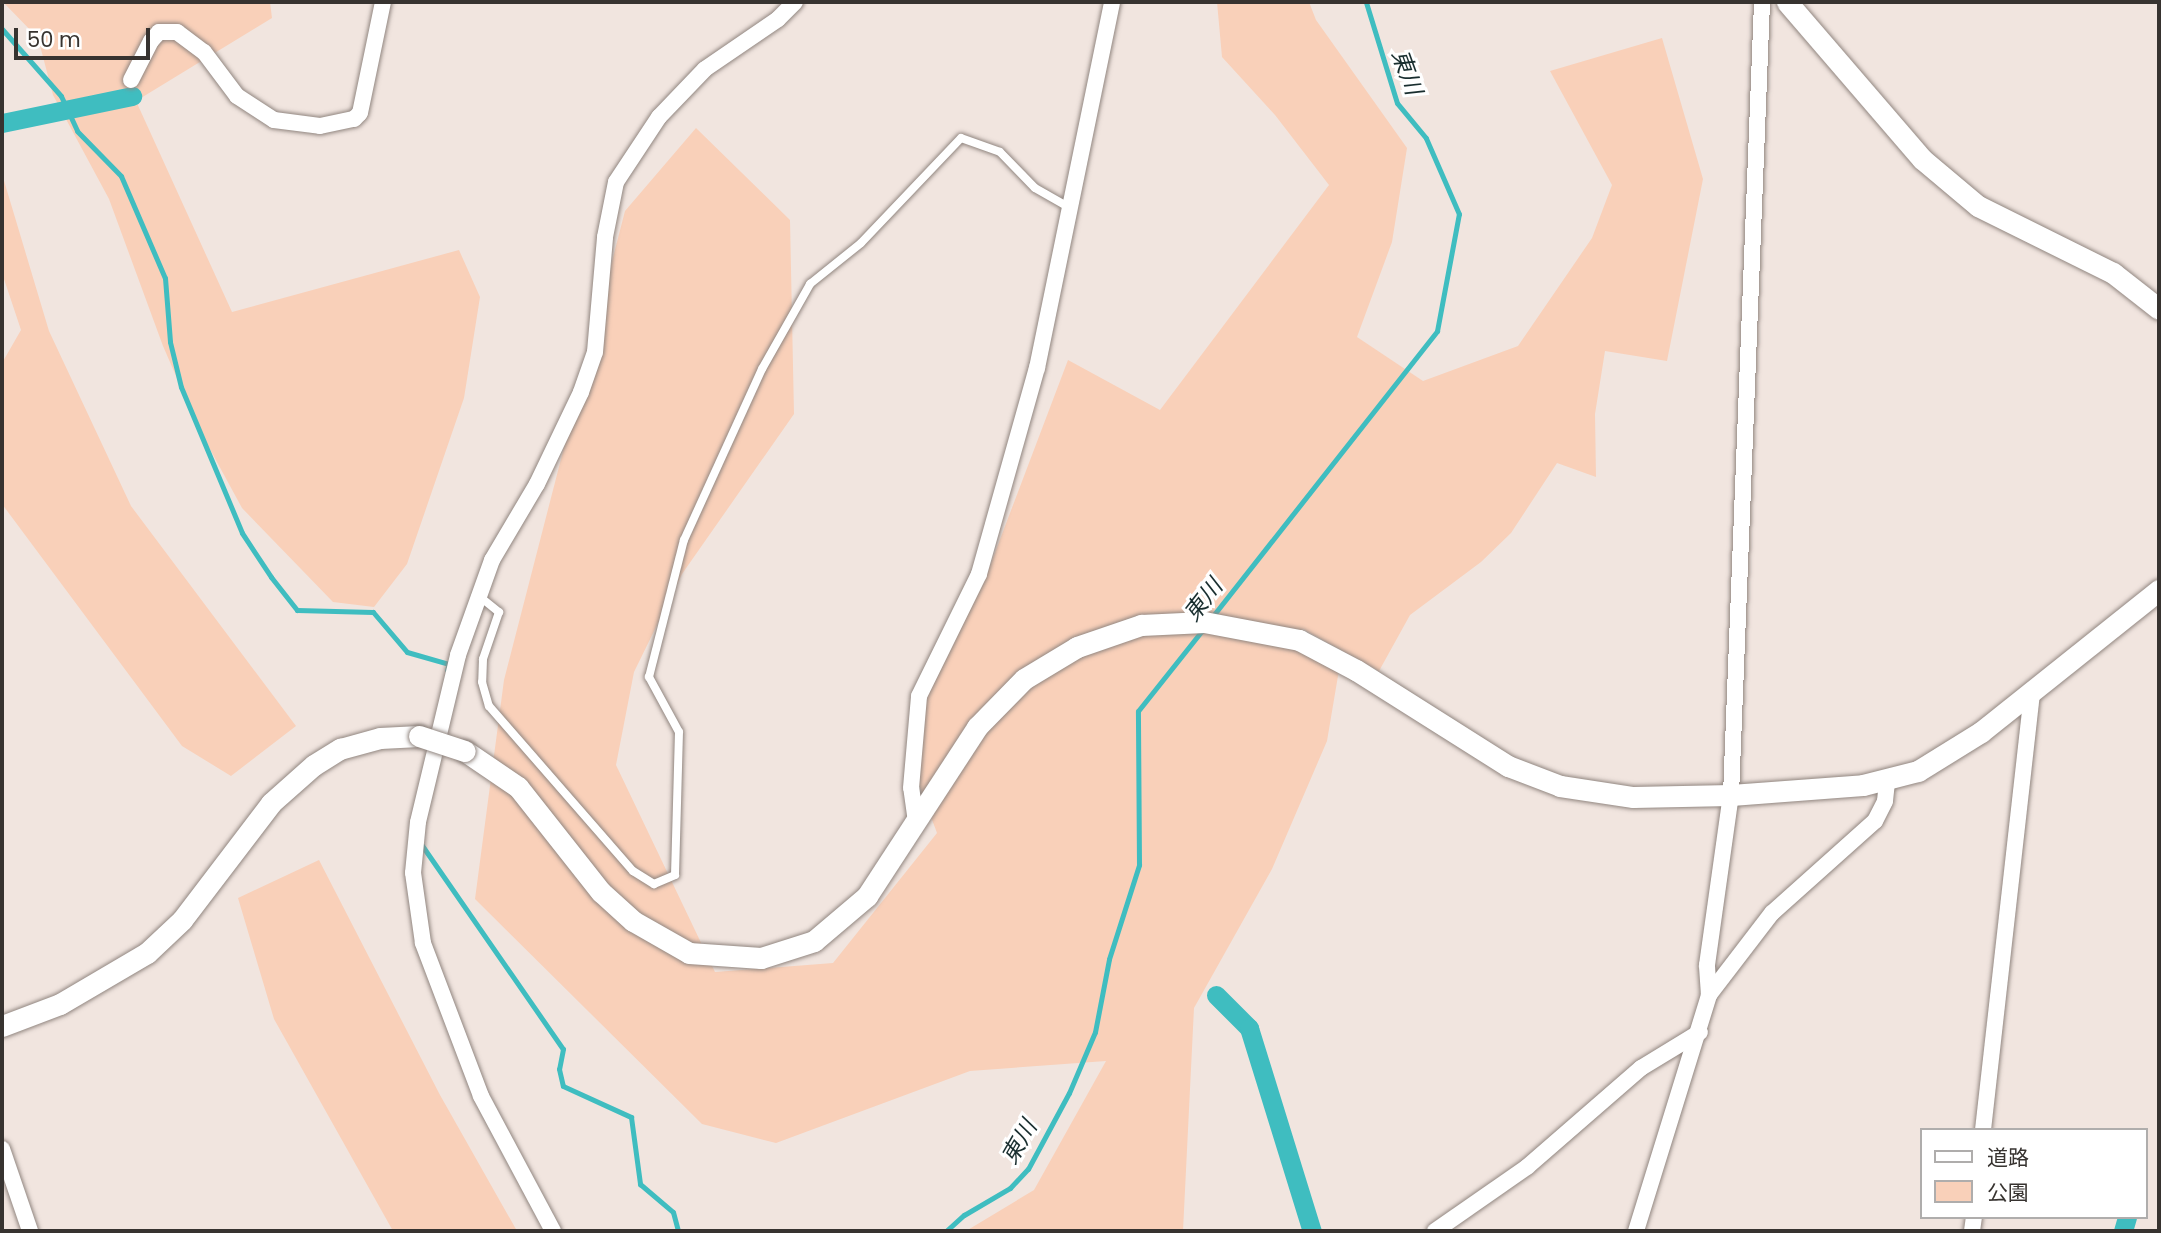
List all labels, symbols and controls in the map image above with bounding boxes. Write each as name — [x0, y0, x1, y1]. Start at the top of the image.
scale bar — [18, 14, 154, 58]
text: 50 m — [27, 25, 81, 54]
water label: 東川 — [1386, 46, 1428, 98]
water label: 東川 — [1178, 573, 1228, 627]
water label: 東川 — [996, 1115, 1042, 1169]
legend — [1920, 1128, 2147, 1219]
text: 道路 — [1987, 1143, 2029, 1172]
text: 公園 — [1987, 1178, 2029, 1207]

